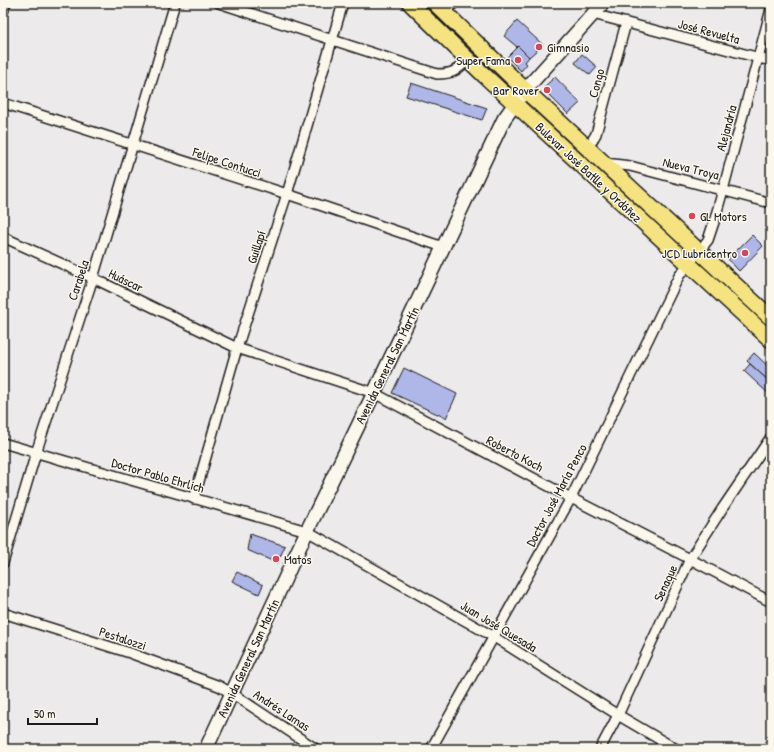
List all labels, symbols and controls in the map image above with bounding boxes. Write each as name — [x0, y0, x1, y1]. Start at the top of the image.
street label: José Revuelta — [676, 14, 742, 48]
place label: Gimnasio — [547, 38, 589, 56]
marker: Gimnasio — [534, 42, 544, 52]
place label: Super Fama — [456, 51, 510, 69]
marker: Super Fama — [513, 55, 523, 65]
street label: Congo — [584, 67, 608, 99]
place label: Bar Rover — [493, 81, 539, 99]
marker: Bar Rover — [542, 85, 552, 95]
street label: Alejandría — [711, 103, 741, 153]
street label: Bulevar José Batlle y Ordóñez — [532, 118, 646, 226]
street label: Felipe Contucci — [189, 142, 264, 182]
street label: Nueva Troya — [661, 152, 721, 184]
place label: GL Motors — [700, 207, 747, 225]
marker: GL Motors — [687, 211, 697, 221]
street label: Guillapí — [242, 228, 270, 266]
place label: JCD Lubricentro — [662, 244, 737, 262]
marker: JCD Lubricentro — [740, 248, 750, 258]
street label: Carabela — [63, 258, 93, 302]
street label: Huáscar — [106, 264, 146, 296]
street label: Avenida General San Martín — [351, 303, 423, 427]
street label: Roberto Koch — [483, 431, 547, 476]
street label: Doctor José María Penco — [521, 441, 591, 549]
street label: Doctor Pablo Ehrlich — [110, 453, 207, 497]
place label: Matos — [284, 550, 312, 568]
marker: Matos — [271, 554, 281, 564]
street label: Senaque — [649, 562, 681, 604]
street label: Avenida General San Martín — [213, 596, 283, 720]
street label: Juan José Quesada — [457, 596, 541, 656]
street label: Pestalozzi — [97, 622, 149, 654]
street label: Andrés Lamas — [250, 685, 314, 735]
scale bar — [28, 700, 97, 726]
text: 50 m — [34, 705, 55, 722]

